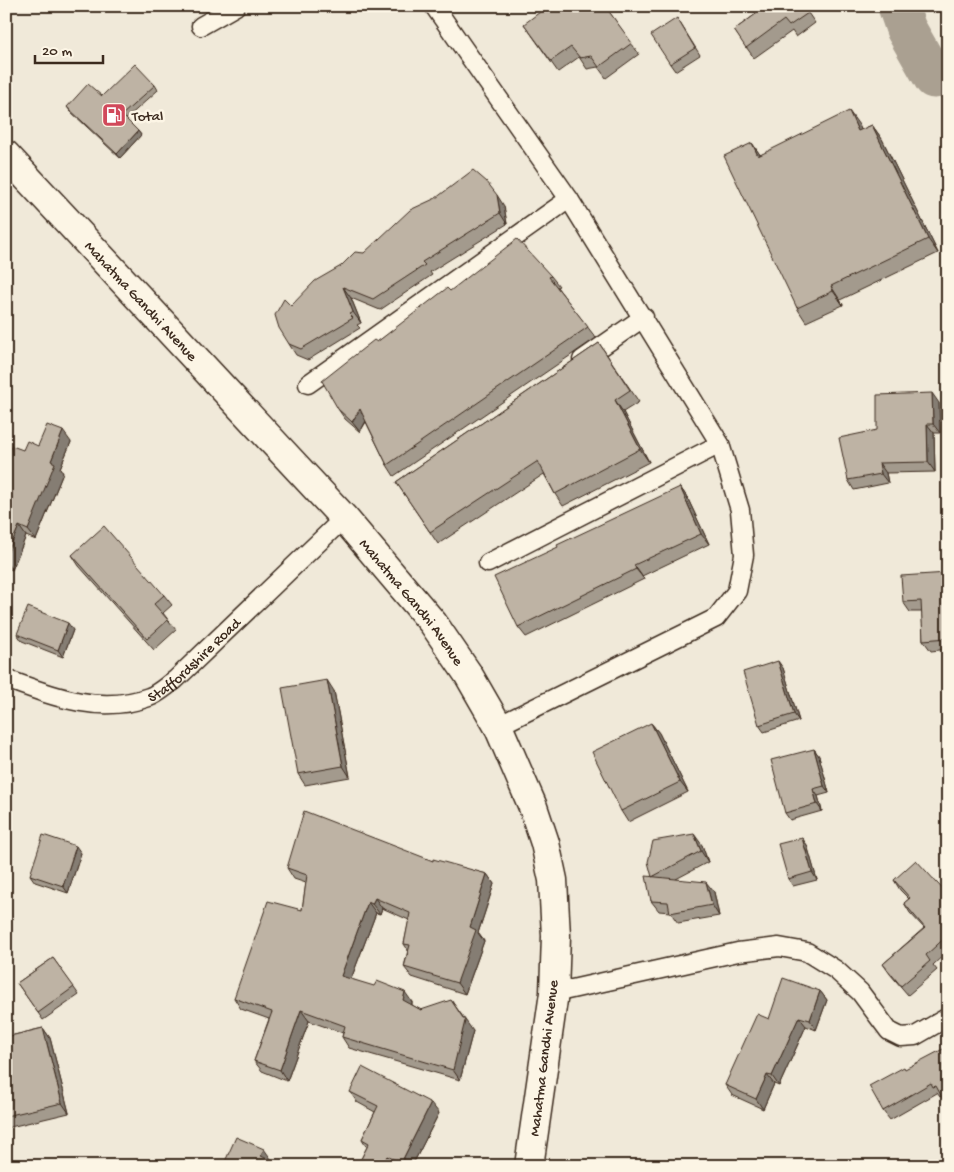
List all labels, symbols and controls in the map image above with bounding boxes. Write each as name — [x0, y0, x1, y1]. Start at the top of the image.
scale bar — [35, 32, 102, 64]
text: 20 m — [42, 43, 72, 61]
fuel station icon: Total — [101, 102, 127, 128]
place label: Total — [131, 108, 163, 126]
street label: Mahatma Gandhi Avenue — [80, 238, 201, 366]
street label: Mahatma Gandhi Avenue — [354, 536, 467, 670]
street label: Staffordshire Road — [145, 614, 246, 708]
street label: Mahatma Gandhi Avenue — [526, 979, 564, 1137]

